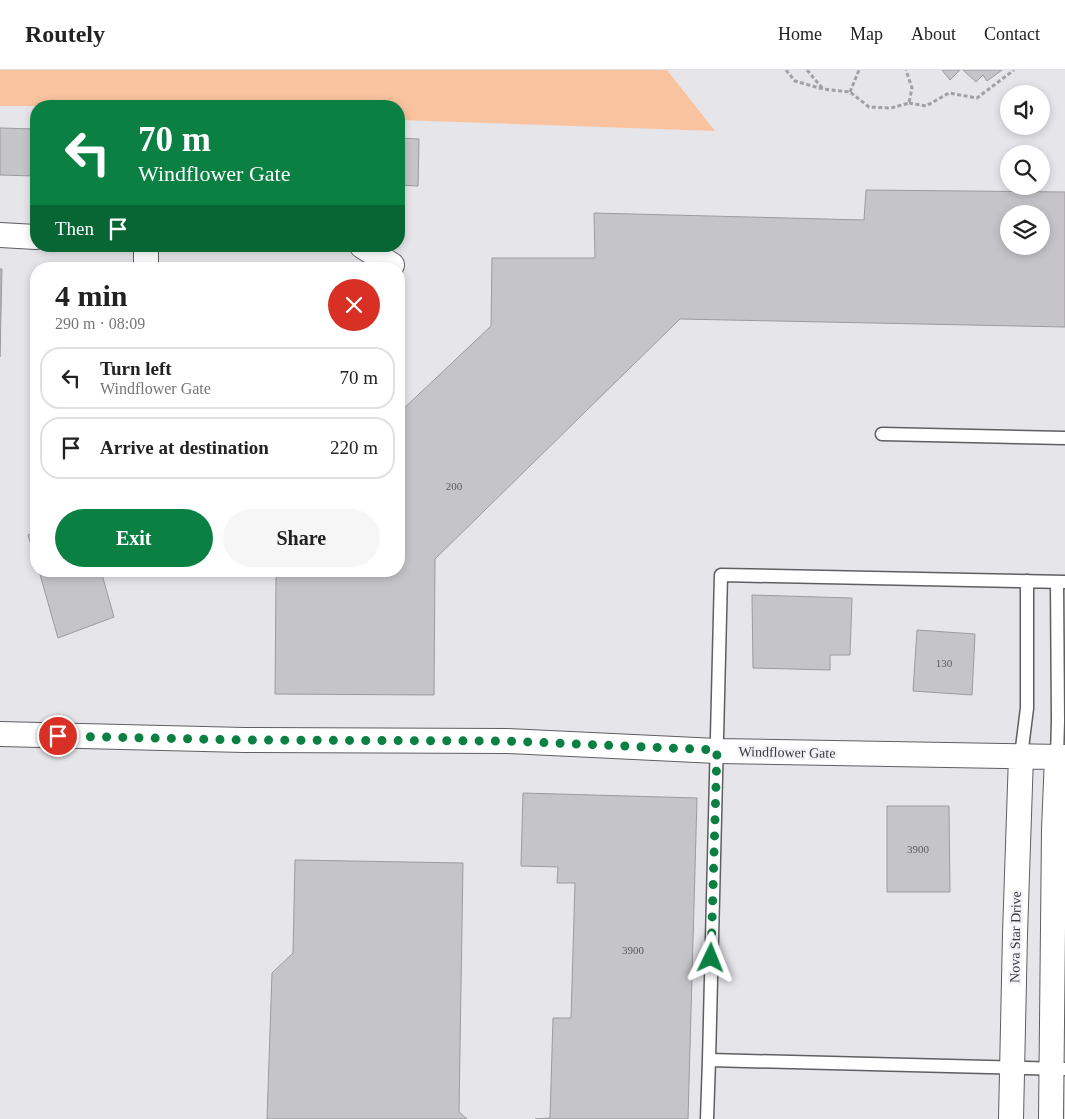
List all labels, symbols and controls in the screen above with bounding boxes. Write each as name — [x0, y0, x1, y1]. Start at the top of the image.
text: Routely — [25, 21, 105, 47]
text: Home — [778, 24, 822, 44]
text: Map — [850, 24, 883, 44]
text: About — [911, 24, 956, 44]
text: Contact — [984, 24, 1040, 44]
map controls — [1000, 85, 1050, 255]
button: sound — [1000, 85, 1050, 135]
icon: left — [55, 120, 120, 185]
text: 70 m — [138, 120, 211, 159]
button: search — [1000, 145, 1050, 195]
text: Windflower Gate — [138, 161, 290, 186]
button: layers — [1000, 205, 1050, 255]
icon: arrive — [104, 215, 132, 243]
text: Then — [55, 218, 94, 239]
text: 4 min — [55, 279, 128, 312]
button: close — [328, 279, 380, 331]
text: 290 m · 08:09 — [55, 315, 145, 332]
text: Turn left — [100, 358, 172, 379]
icon: left — [57, 364, 85, 392]
text: 70 m — [339, 367, 378, 388]
text: Windflower Gate — [100, 380, 211, 397]
icon: arrive — [57, 434, 85, 462]
text: Arrive at destination — [100, 437, 269, 458]
text: 220 m — [330, 437, 378, 458]
house number: 200 — [446, 480, 463, 492]
button: Exit — [55, 509, 213, 567]
button: Share — [223, 509, 380, 567]
house number: 130 — [936, 657, 953, 669]
pin — [37, 715, 79, 757]
icon: arrive — [44, 722, 72, 750]
street label: Windflower Gate — [738, 744, 836, 761]
house number: 3900 — [907, 843, 930, 855]
street label: Nova Star Drive — [1007, 891, 1024, 983]
position arrow — [684, 931, 736, 983]
house number: 3900 — [622, 944, 645, 956]

